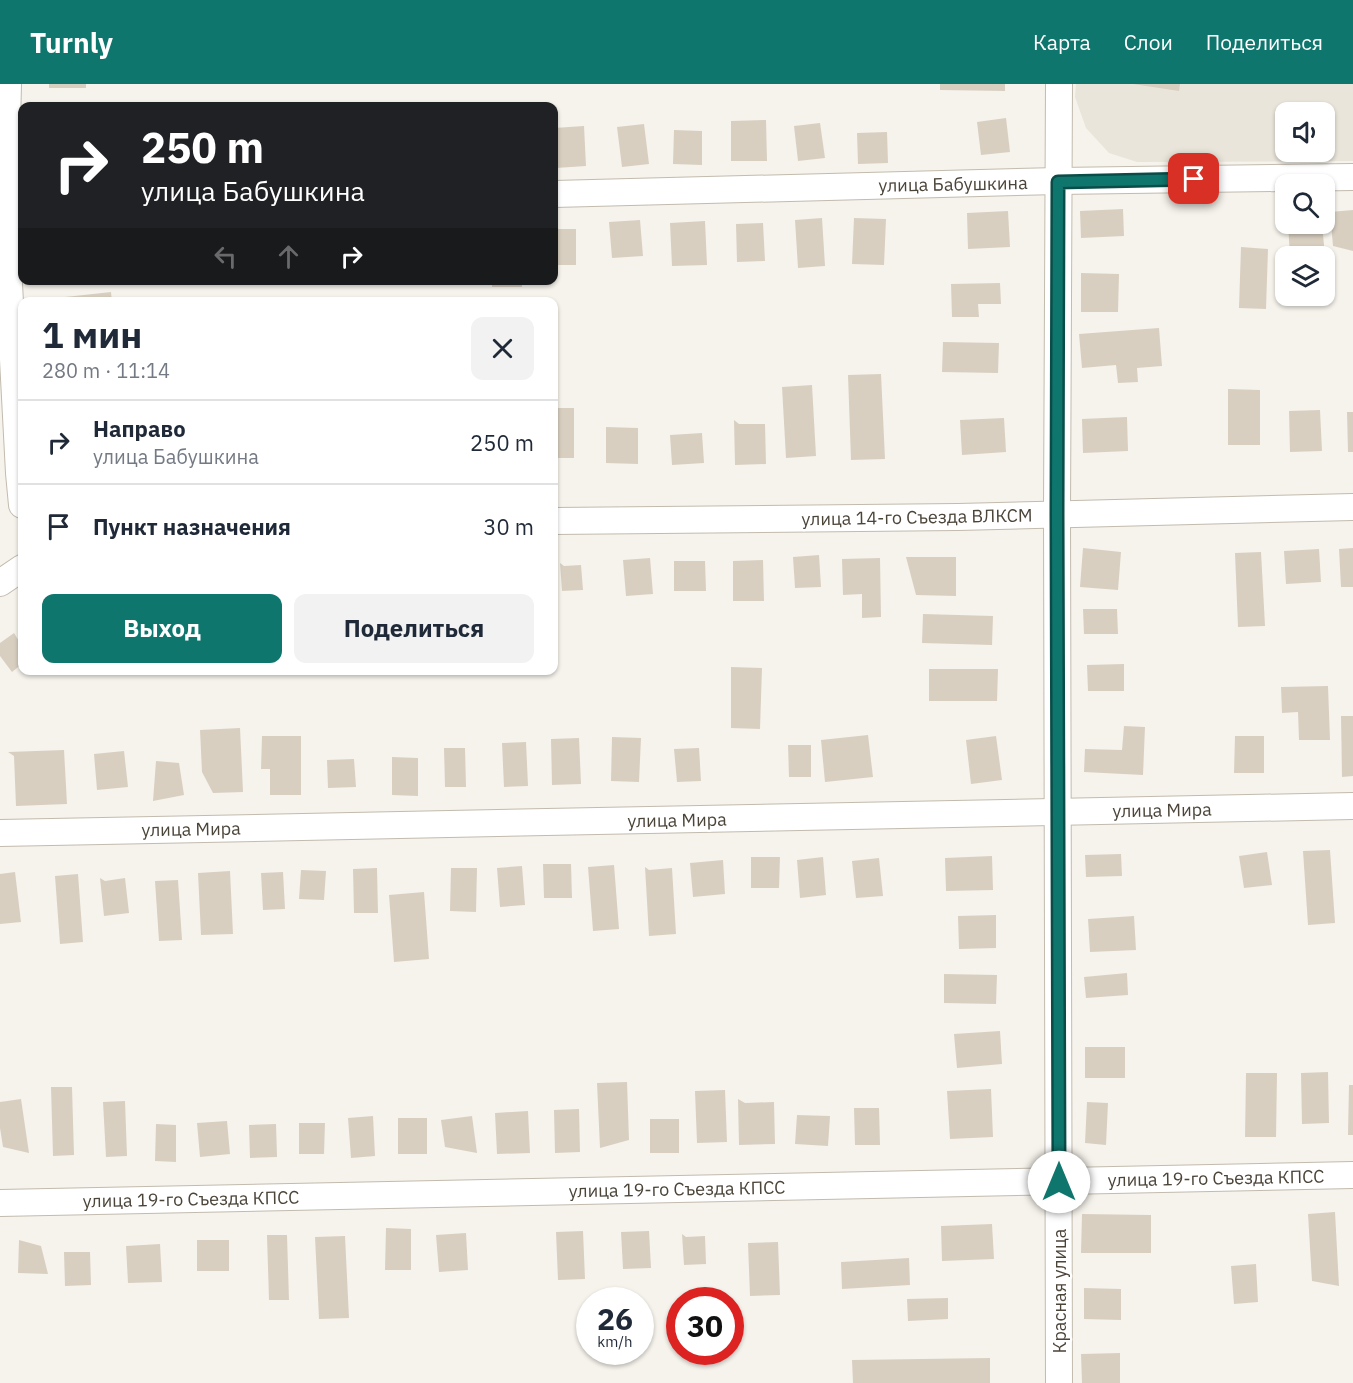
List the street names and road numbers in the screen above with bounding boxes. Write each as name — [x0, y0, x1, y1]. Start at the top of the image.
street label: улица Бабушкина — [878, 171, 1028, 197]
street label: улица 14-го Съезда ВЛКСМ — [801, 503, 1033, 531]
street label: улица Мира — [1112, 798, 1212, 822]
street label: улица Мира — [627, 808, 727, 832]
street label: улица Мира — [141, 817, 241, 841]
street label: улица 19-го Съезда КПСС — [1108, 1165, 1324, 1191]
street label: улица 19-го Съезда КПСС — [569, 1176, 785, 1202]
street label: улица 19-го Съезда КПСС — [83, 1186, 299, 1212]
street label: Красная улица — [1048, 1228, 1071, 1353]

